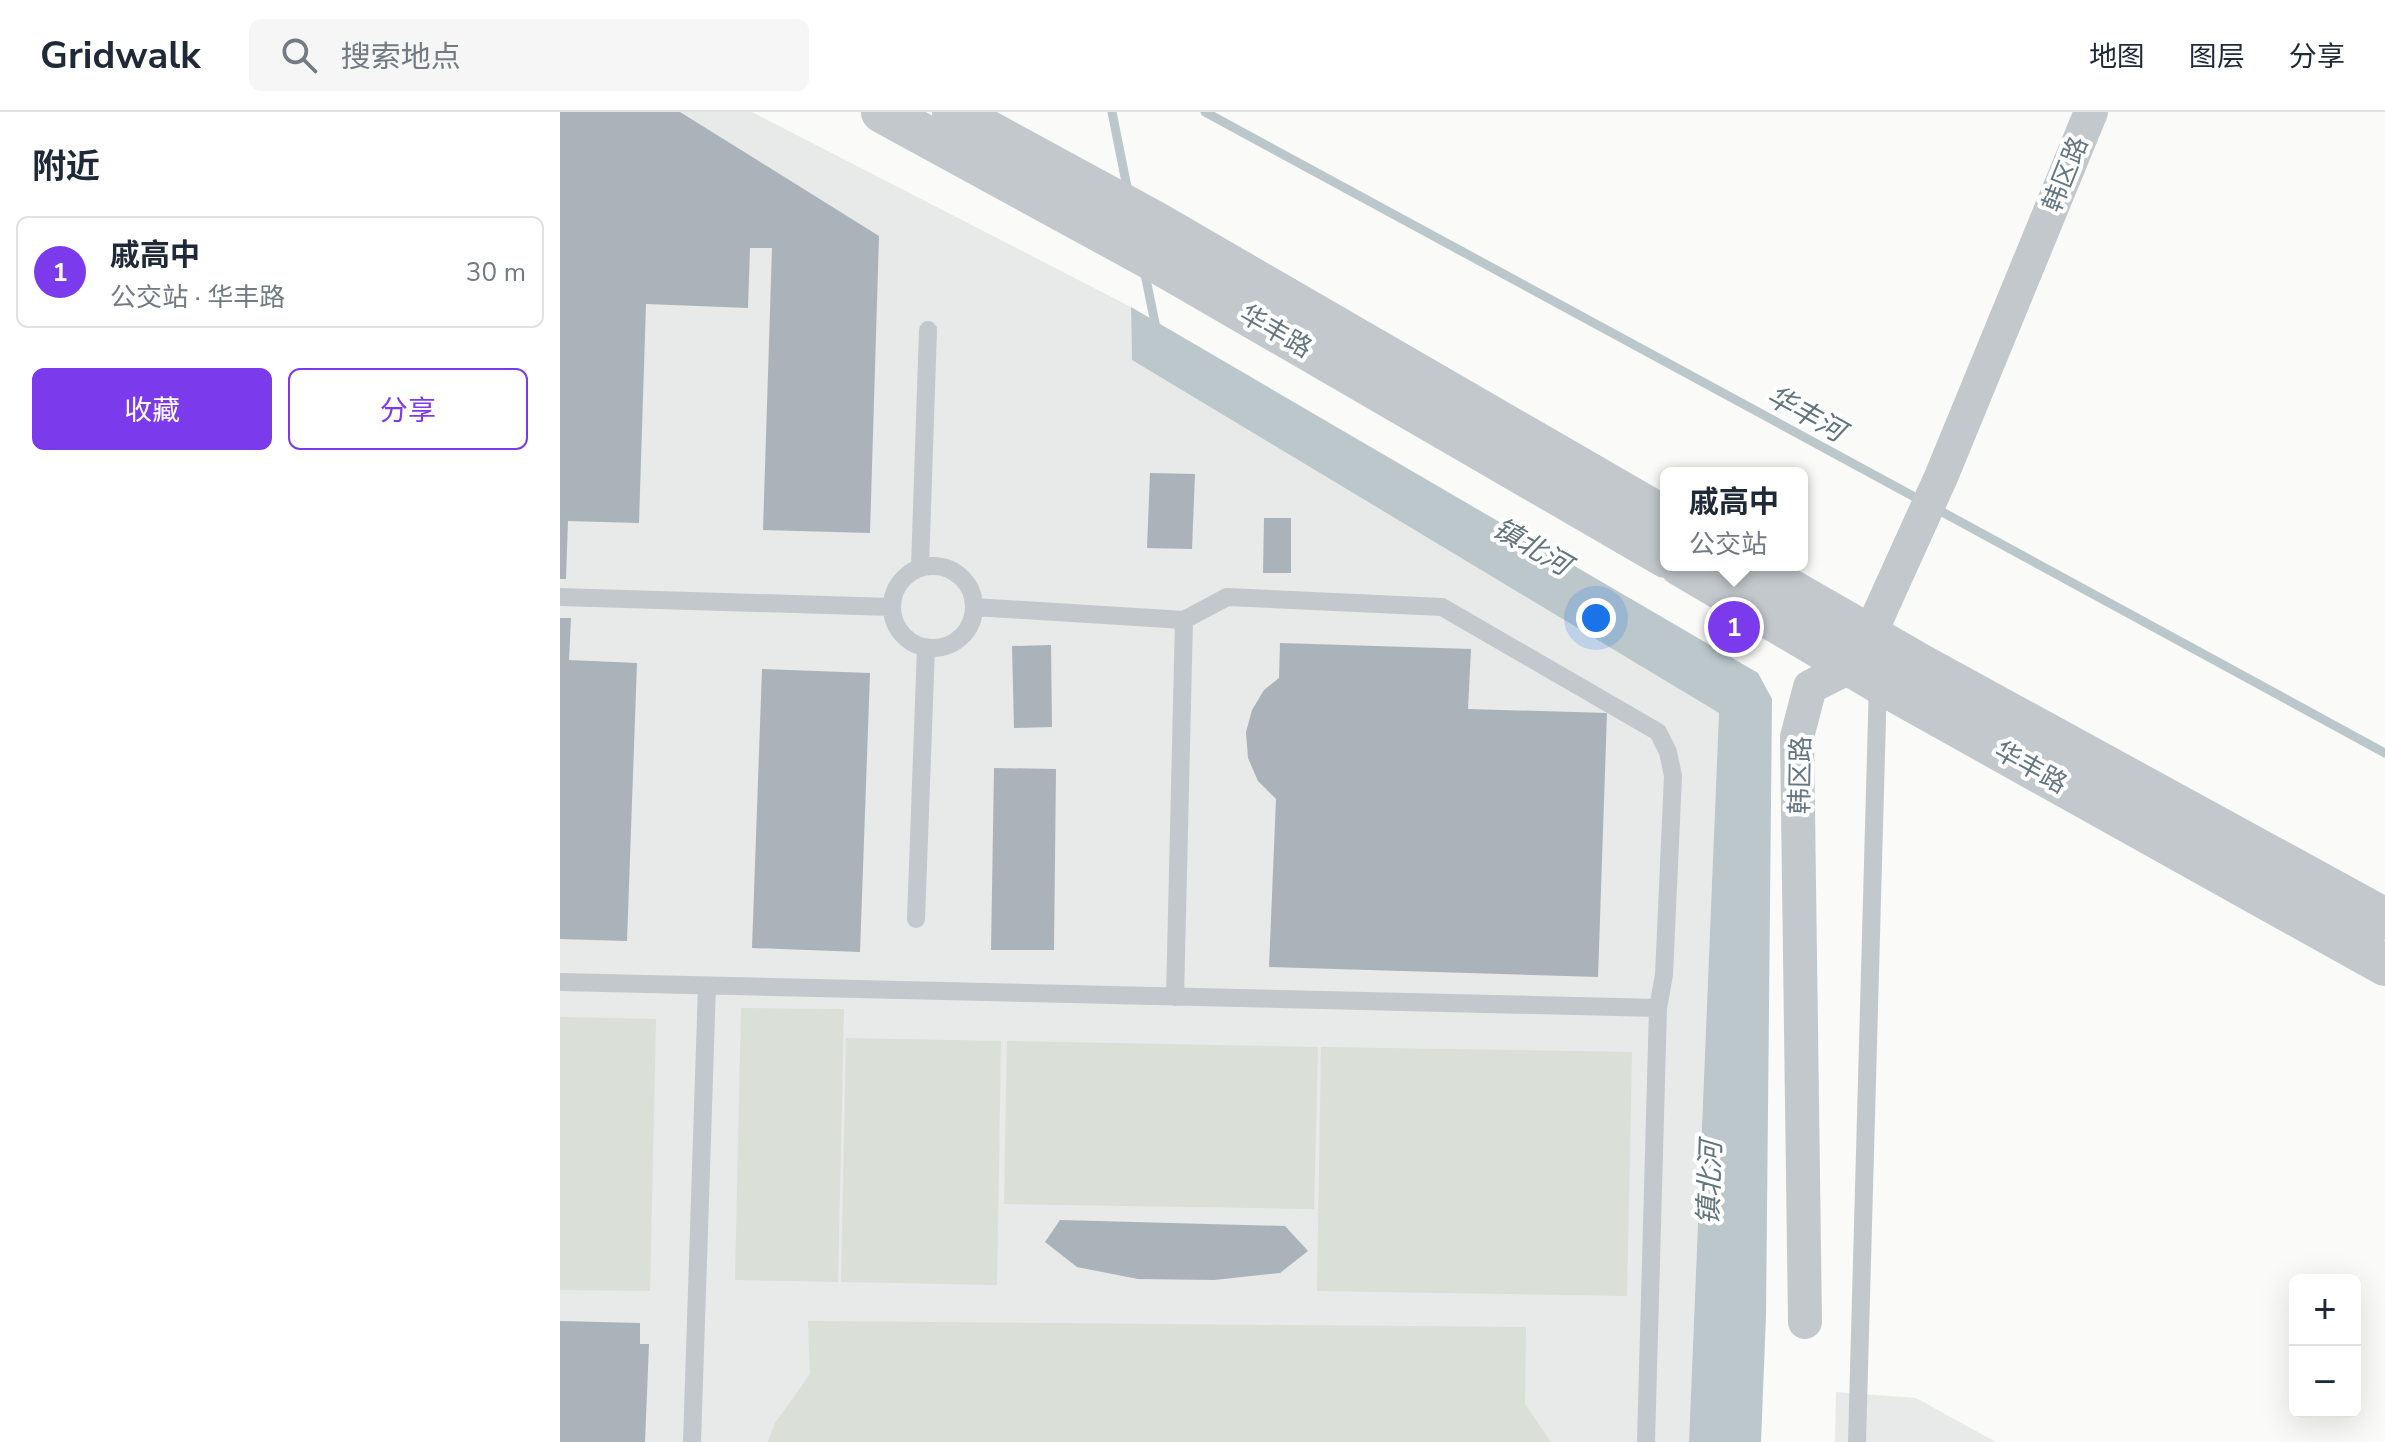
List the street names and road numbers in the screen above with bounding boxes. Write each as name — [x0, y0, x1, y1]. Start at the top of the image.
street label: 韩区路 — [2035, 131, 2096, 217]
street label: 华丰路 — [1233, 297, 1318, 366]
street label: 华丰路 — [1988, 733, 2073, 802]
street label: 韩区路 — [1782, 736, 1819, 814]

